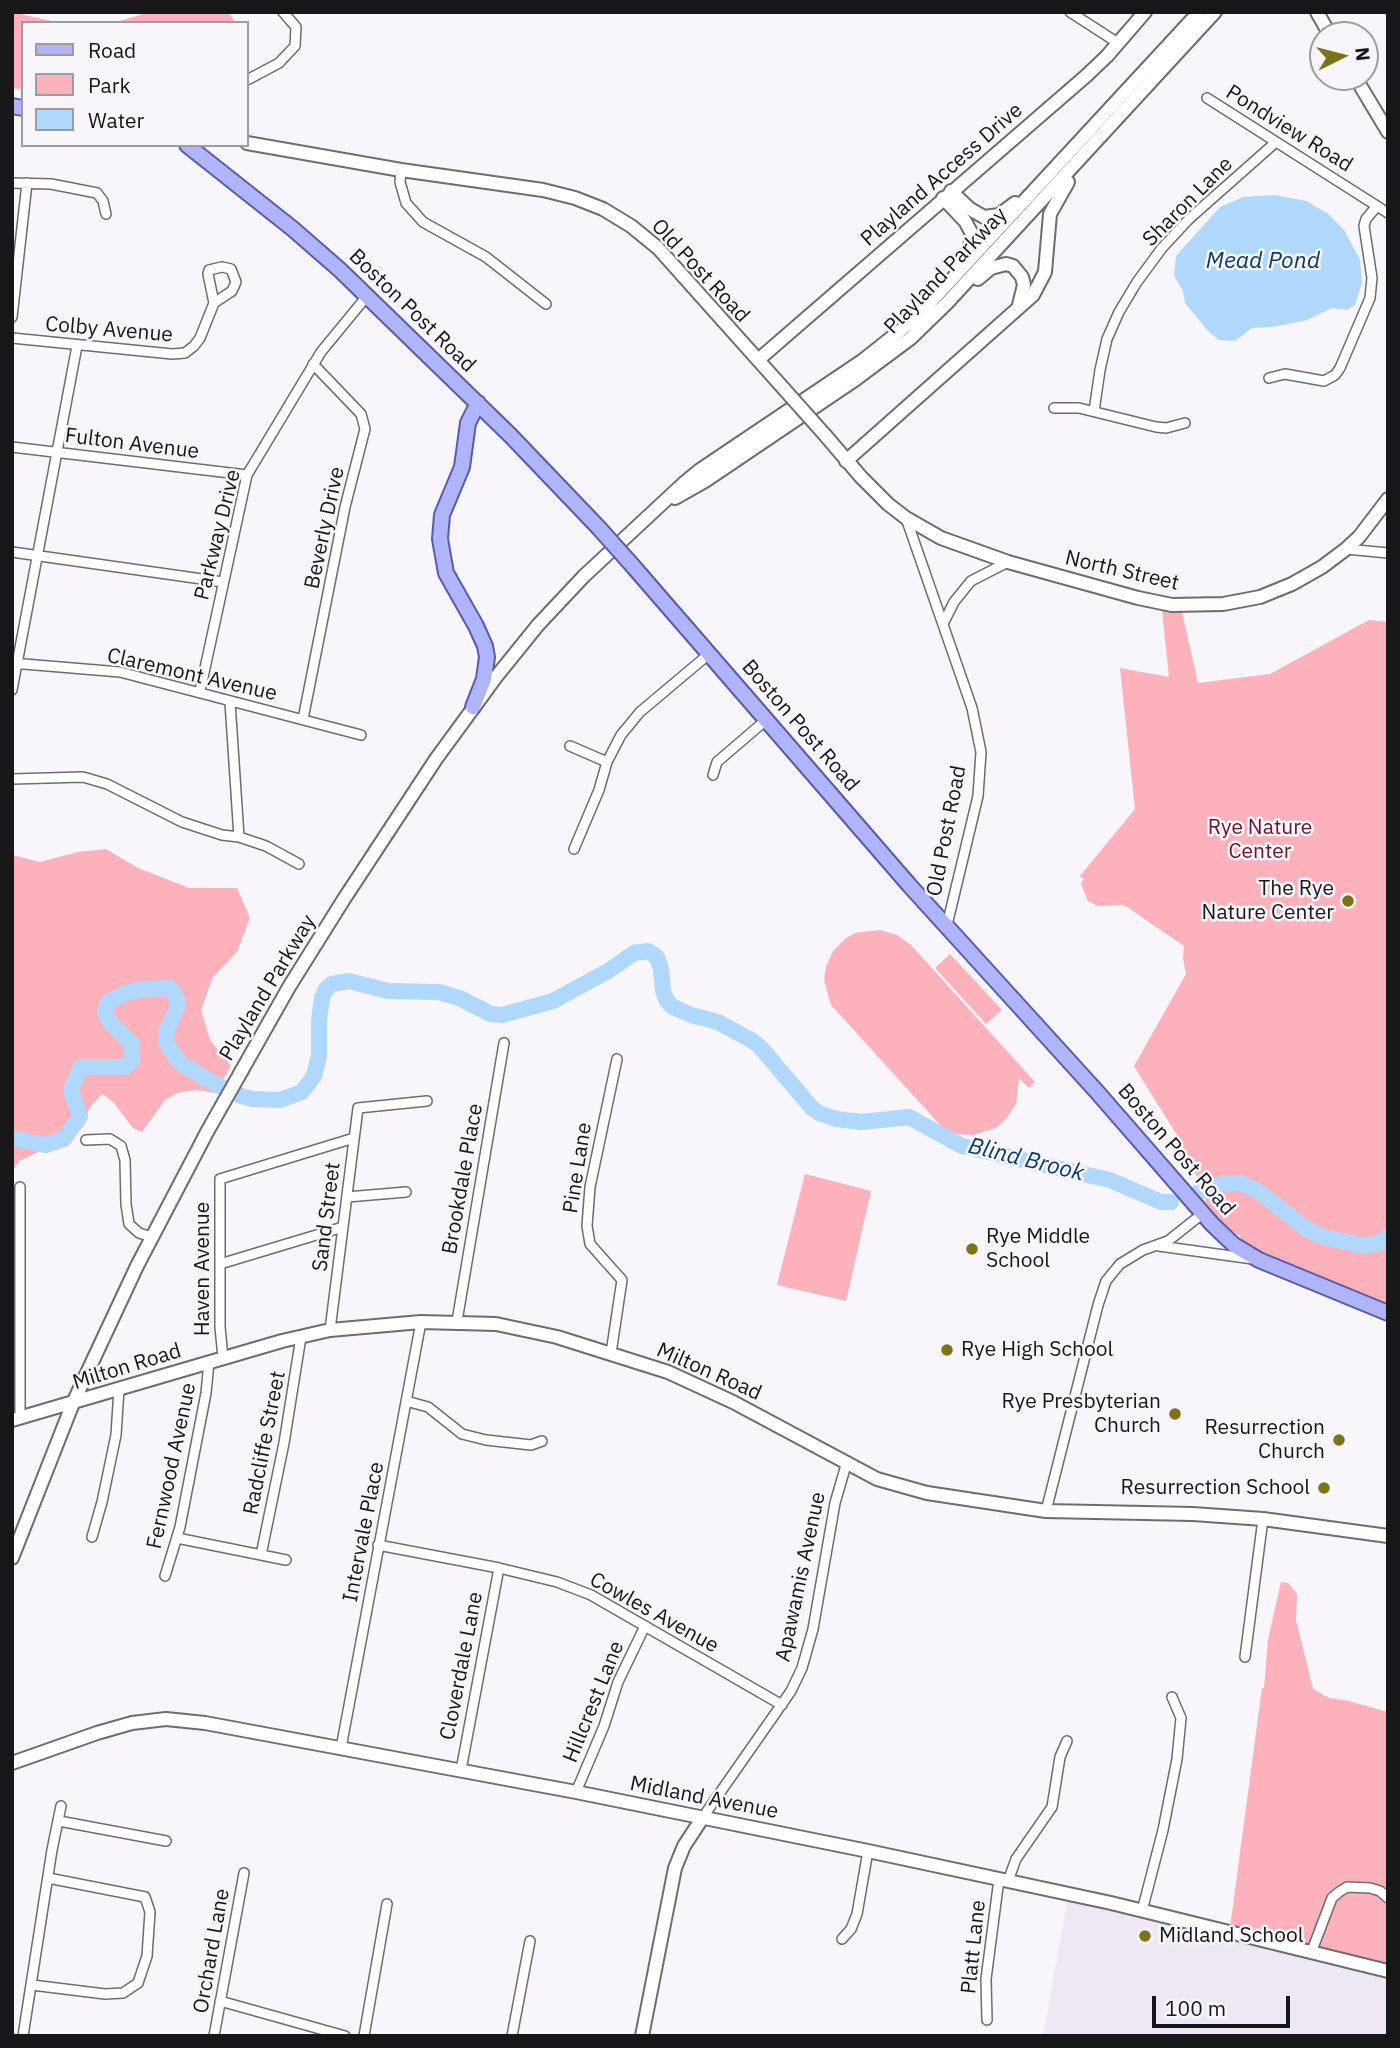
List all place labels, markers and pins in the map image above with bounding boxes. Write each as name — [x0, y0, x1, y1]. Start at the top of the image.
place label: The Rye Nature Center — [1202, 876, 1334, 926]
marker: The Rye Nature Center — [1340, 893, 1356, 909]
place label: Rye Middle School — [986, 1224, 1090, 1274]
marker: Rye Middle School — [964, 1241, 980, 1257]
place label: Rye High School — [961, 1337, 1113, 1363]
marker: Rye High School — [939, 1342, 955, 1358]
place label: Rye Presbyterian Church — [1001, 1389, 1161, 1439]
marker: Rye Presbyterian Church — [1167, 1406, 1183, 1422]
place label: Resurrection Church — [1204, 1415, 1325, 1465]
marker: Resurrection Church — [1331, 1432, 1347, 1448]
place label: Resurrection School — [1121, 1475, 1310, 1501]
marker: Resurrection School — [1316, 1480, 1332, 1496]
place label: Midland School — [1159, 1923, 1303, 1949]
marker: Midland School — [1137, 1928, 1153, 1944]

